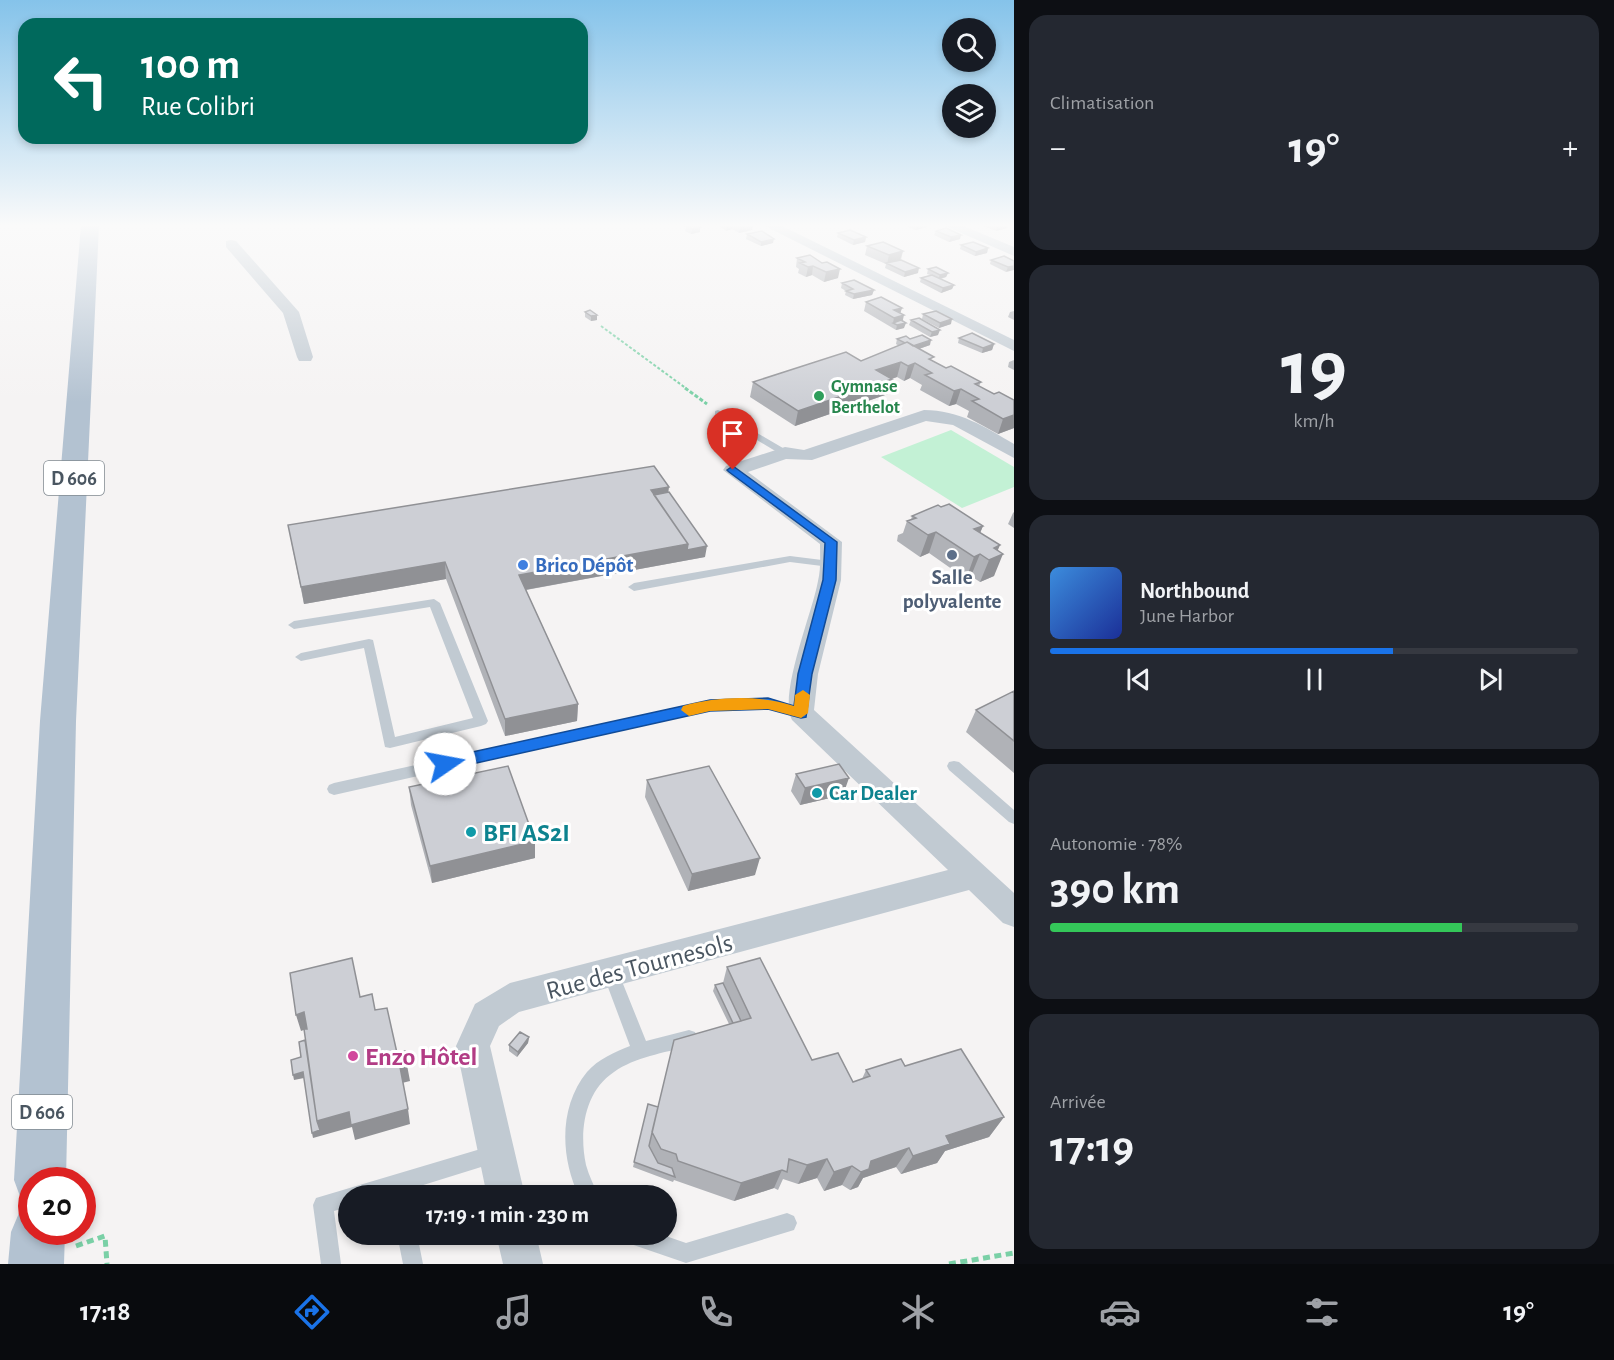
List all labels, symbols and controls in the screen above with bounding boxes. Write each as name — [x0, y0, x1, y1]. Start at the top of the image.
map controls — [942, 18, 996, 138]
button: search — [942, 18, 996, 72]
icon: left — [42, 42, 120, 120]
text: 100 m — [141, 44, 240, 86]
button: layers — [942, 84, 996, 138]
text: Rue Colibri — [141, 93, 255, 120]
text: Climatisation — [1050, 93, 1154, 113]
text: 19° — [1288, 126, 1340, 171]
text: − — [1050, 132, 1066, 165]
text: + — [1562, 132, 1578, 165]
text: 19 — [1281, 331, 1347, 409]
place label: Gymnase Berthelot — [831, 378, 900, 417]
marker: Gymnase Berthelot — [812, 389, 826, 403]
pin — [707, 408, 758, 470]
text: km/h — [1293, 411, 1335, 431]
icon: arrive — [716, 417, 749, 450]
road number: D 606 — [44, 461, 104, 495]
marker: Salle polyvalente — [945, 548, 959, 562]
place label: Brico Dépôt — [535, 555, 633, 576]
marker: Brico Dépôt — [516, 558, 530, 572]
place label: Salle polyvalente — [903, 567, 1001, 612]
text: Northbound — [1140, 580, 1249, 602]
text: June Harbor — [1140, 606, 1234, 626]
icon: previous — [1122, 663, 1155, 696]
icon: pause — [1298, 663, 1331, 696]
icon: next — [1474, 663, 1507, 696]
position arrow — [413, 732, 477, 796]
place label: Car Dealer — [829, 783, 917, 804]
marker: Car Dealer — [810, 786, 824, 800]
place label: BFI AS2I — [483, 820, 570, 846]
marker: BFI AS2I — [464, 825, 478, 839]
text: Autonomie · 78% — [1050, 834, 1183, 854]
text: 390 km — [1050, 867, 1180, 912]
street label: Rue des Tournesols — [543, 930, 735, 1004]
place label: Enzo Hôtel — [365, 1044, 477, 1070]
marker: Enzo Hôtel — [346, 1049, 360, 1063]
text: Arrivée — [1050, 1092, 1106, 1112]
road number: D 606 — [12, 1095, 72, 1129]
text: 17:19 — [1050, 1125, 1134, 1170]
speed limit sign: 20 — [18, 1167, 96, 1245]
text: 17:19 · 1 min · 230 m — [426, 1204, 589, 1226]
icon: directions — [291, 1291, 333, 1333]
icon: music — [493, 1291, 535, 1333]
icon: phone — [695, 1291, 737, 1333]
icon: climate — [897, 1291, 939, 1333]
icon: car — [1099, 1291, 1141, 1333]
icon: filters — [1301, 1291, 1343, 1333]
text: 17:18 — [80, 1298, 131, 1325]
text: 19° — [1503, 1298, 1534, 1325]

